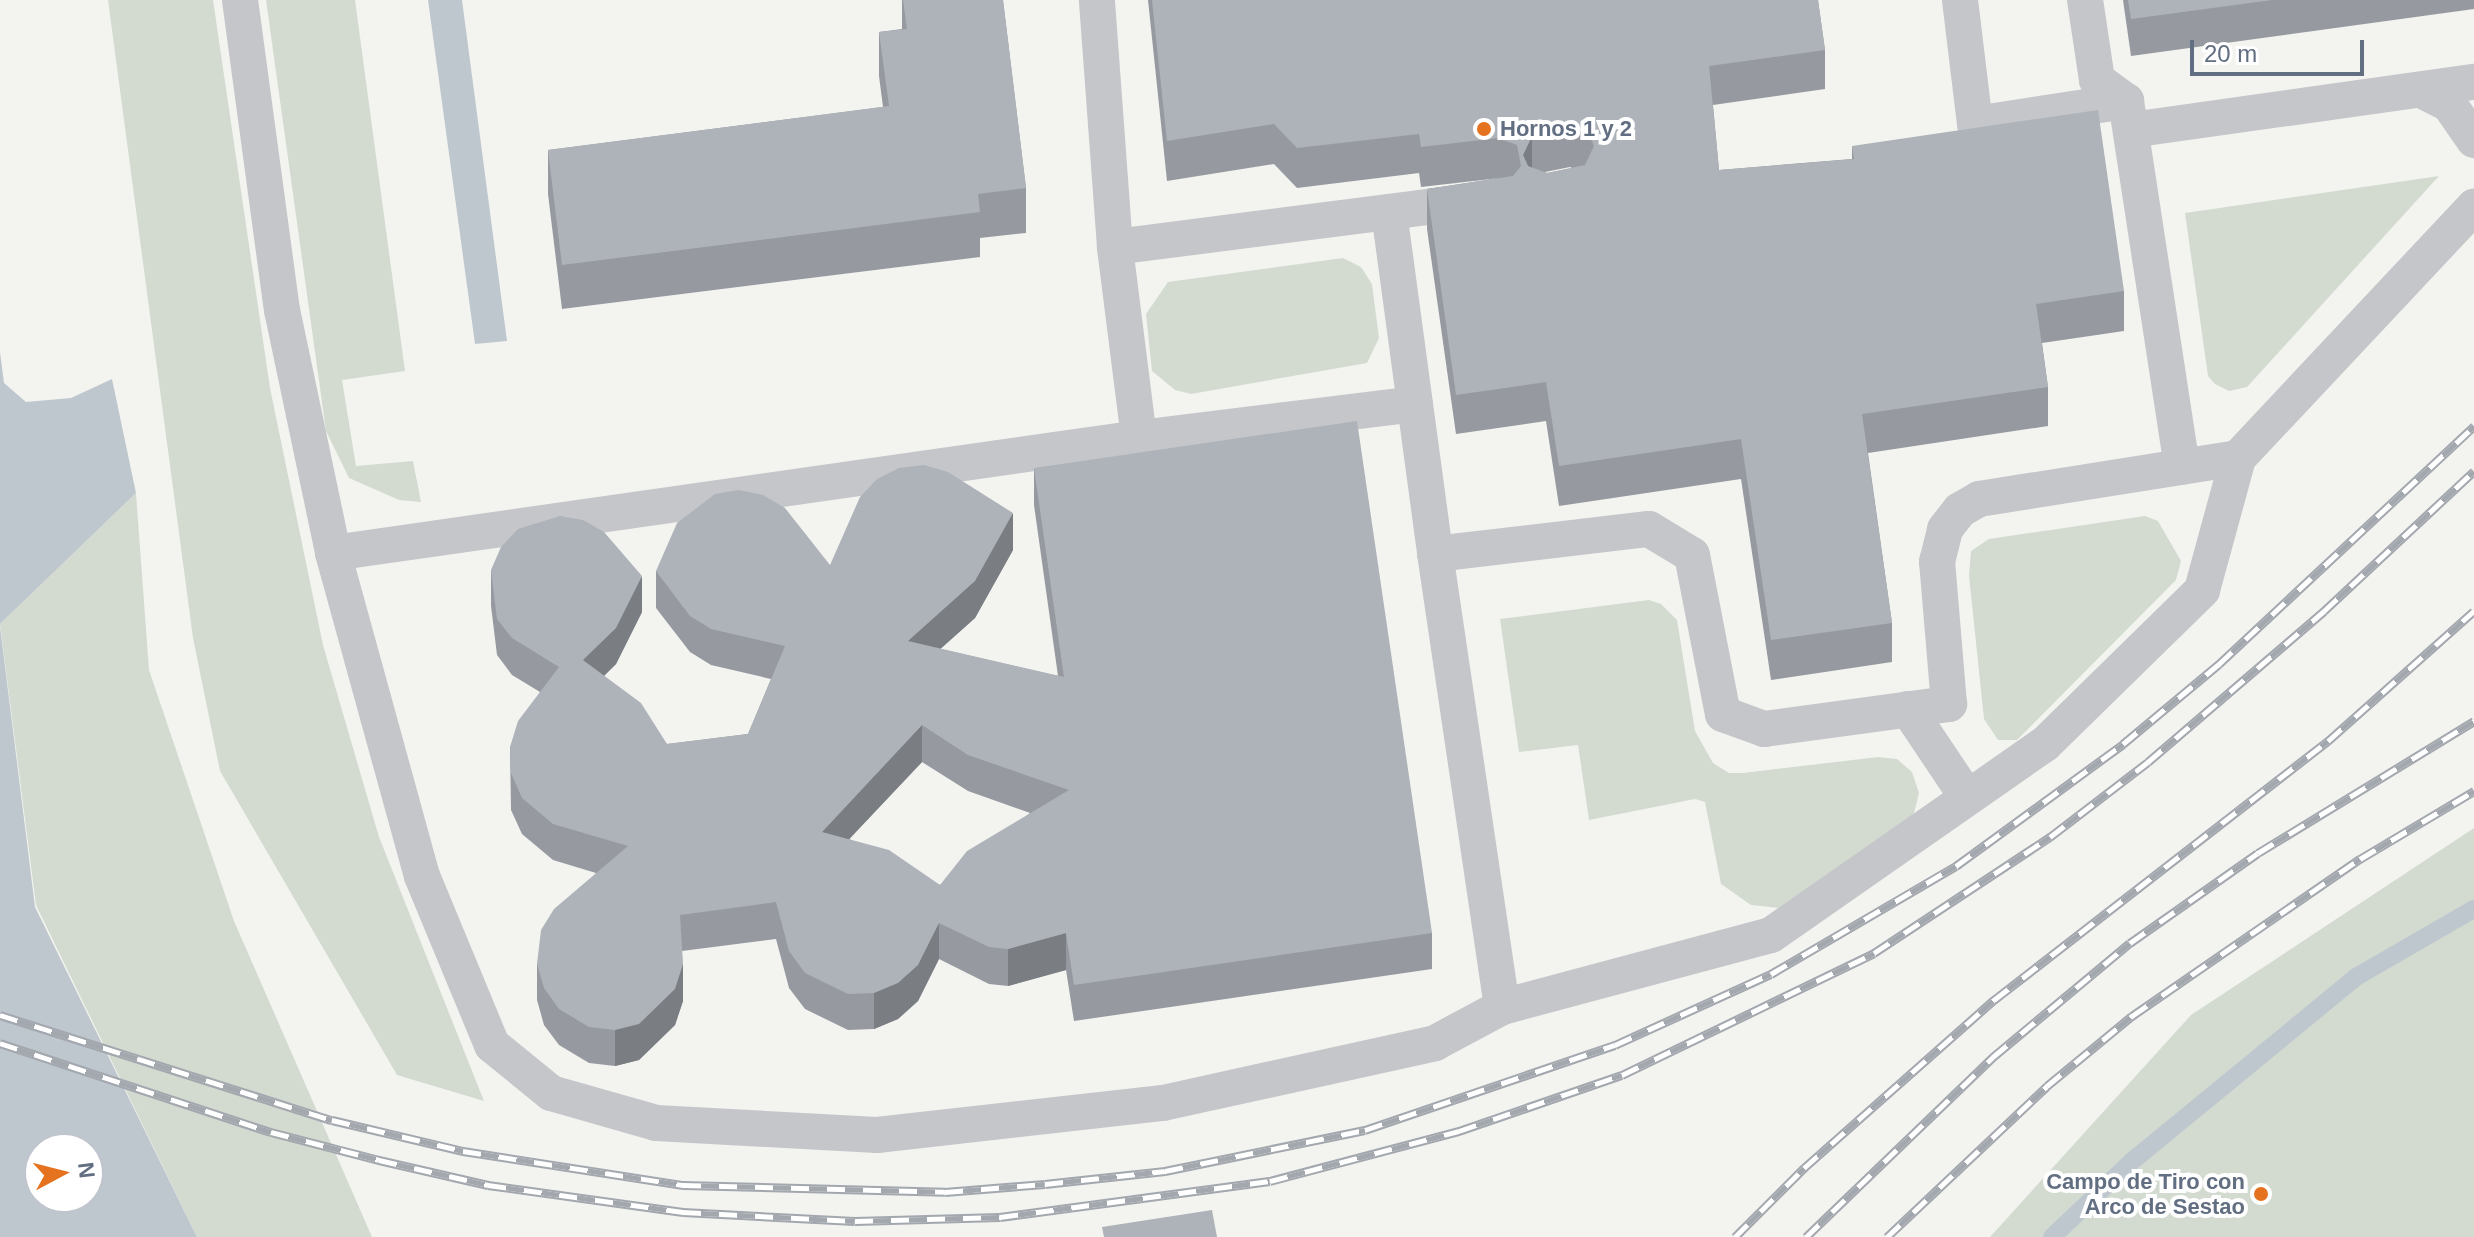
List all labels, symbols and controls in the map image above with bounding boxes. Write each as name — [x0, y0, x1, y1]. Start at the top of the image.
scale bar — [2194, 24, 2368, 74]
text: 20 m — [2204, 40, 2257, 67]
place label: Hornos 1 y 2 — [1500, 116, 1632, 142]
marker: Hornos 1 y 2 — [1475, 120, 1493, 138]
north arrow — [24, 1133, 104, 1213]
text: N — [73, 1161, 100, 1180]
place label: Campo de Tiro con Arco de Sestao — [2046, 1168, 2245, 1220]
marker: Campo de Tiro con Arco de Sestao — [2252, 1185, 2270, 1203]

